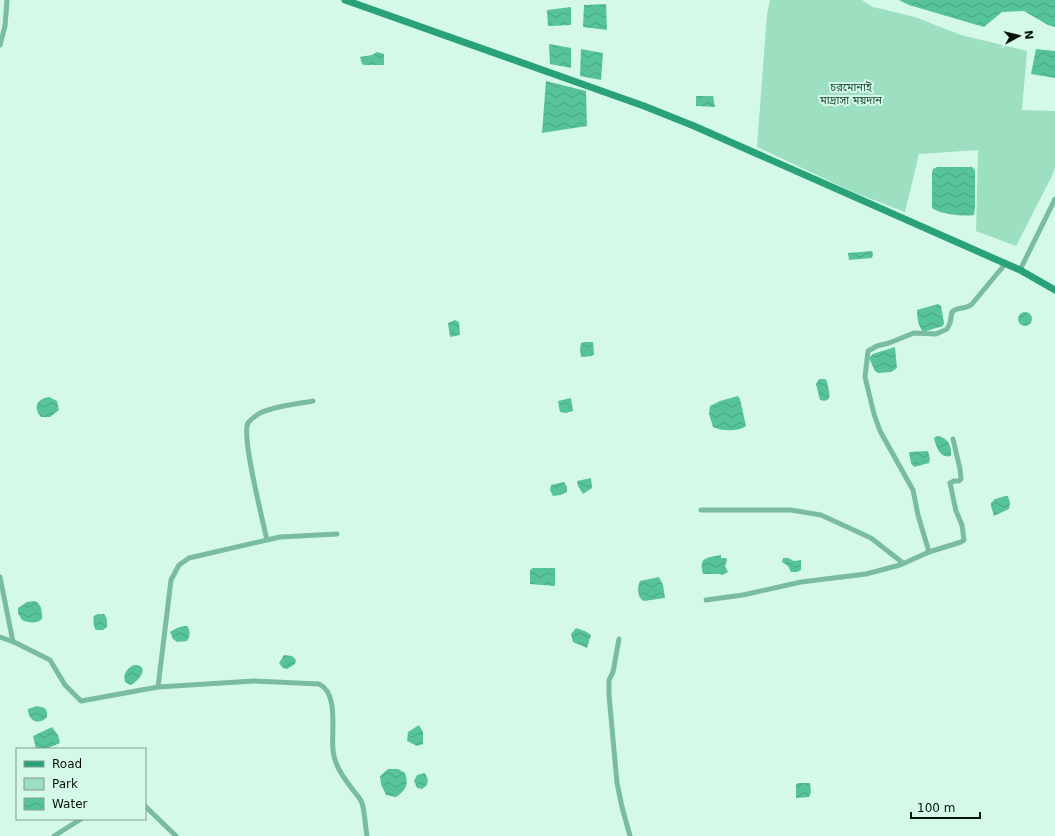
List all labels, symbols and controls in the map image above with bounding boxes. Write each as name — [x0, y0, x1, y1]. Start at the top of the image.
north arrow — [999, 16, 1039, 56]
text: N — [1021, 29, 1035, 40]
park label: চরমোনাই মাদ্রাসা ময়দান — [819, 81, 882, 107]
legend — [16, 748, 146, 820]
text: Road — [52, 757, 82, 771]
text: Park — [52, 777, 78, 791]
scale bar — [911, 794, 980, 820]
text: Water — [52, 797, 88, 811]
text: 100 m — [917, 801, 955, 815]

